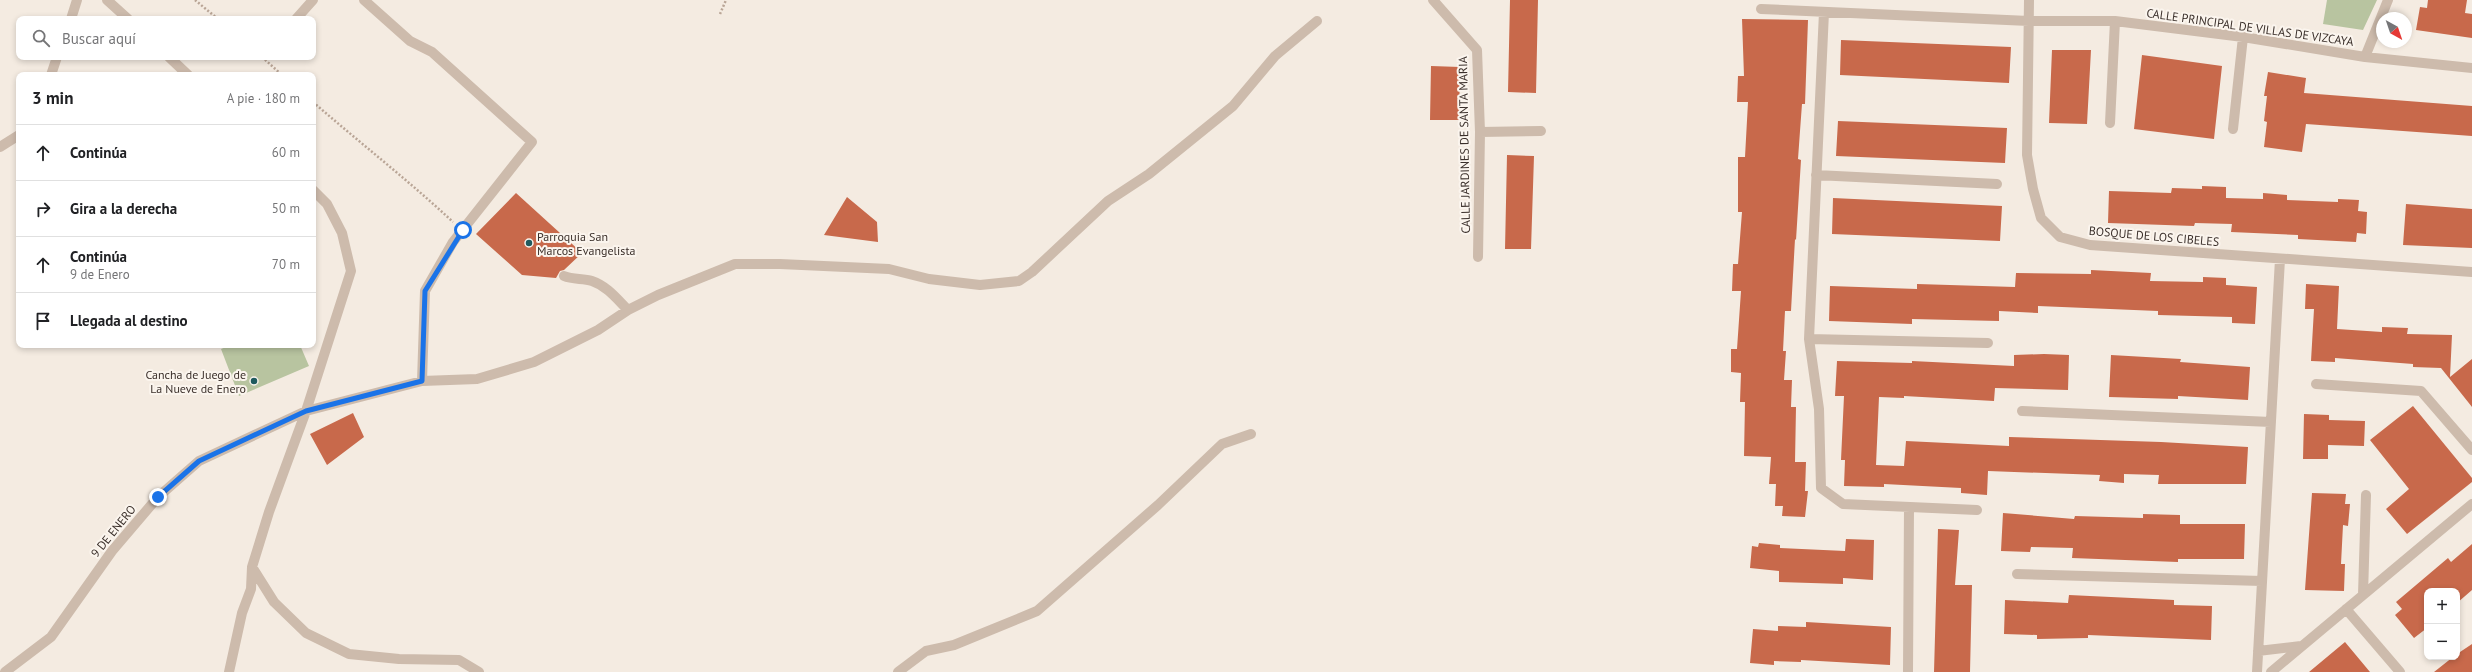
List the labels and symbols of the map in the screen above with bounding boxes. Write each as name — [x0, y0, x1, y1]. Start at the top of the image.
street label: CALLE PRINCIPAL DE VILLAS DE VIZCAYA — [2145, 5, 2355, 49]
north arrow — [2376, 12, 2412, 48]
street label: CALLE JARDINES DE SANTA MARIA — [1455, 56, 1473, 234]
route start — [454, 221, 472, 239]
street label: BOSQUE DE LOS CIBELES — [2088, 223, 2220, 249]
place label: Parroquia San Marcos Evangelista — [537, 229, 635, 258]
marker: Parroquia San Marcos Evangelista — [524, 238, 534, 248]
place label: Cancha de Juego de La Nueve de Enero — [145, 367, 246, 396]
marker: Cancha de Juego de La Nueve de Enero — [249, 376, 259, 386]
route end — [149, 488, 167, 506]
street label: 9 DE ENERO — [87, 502, 139, 560]

